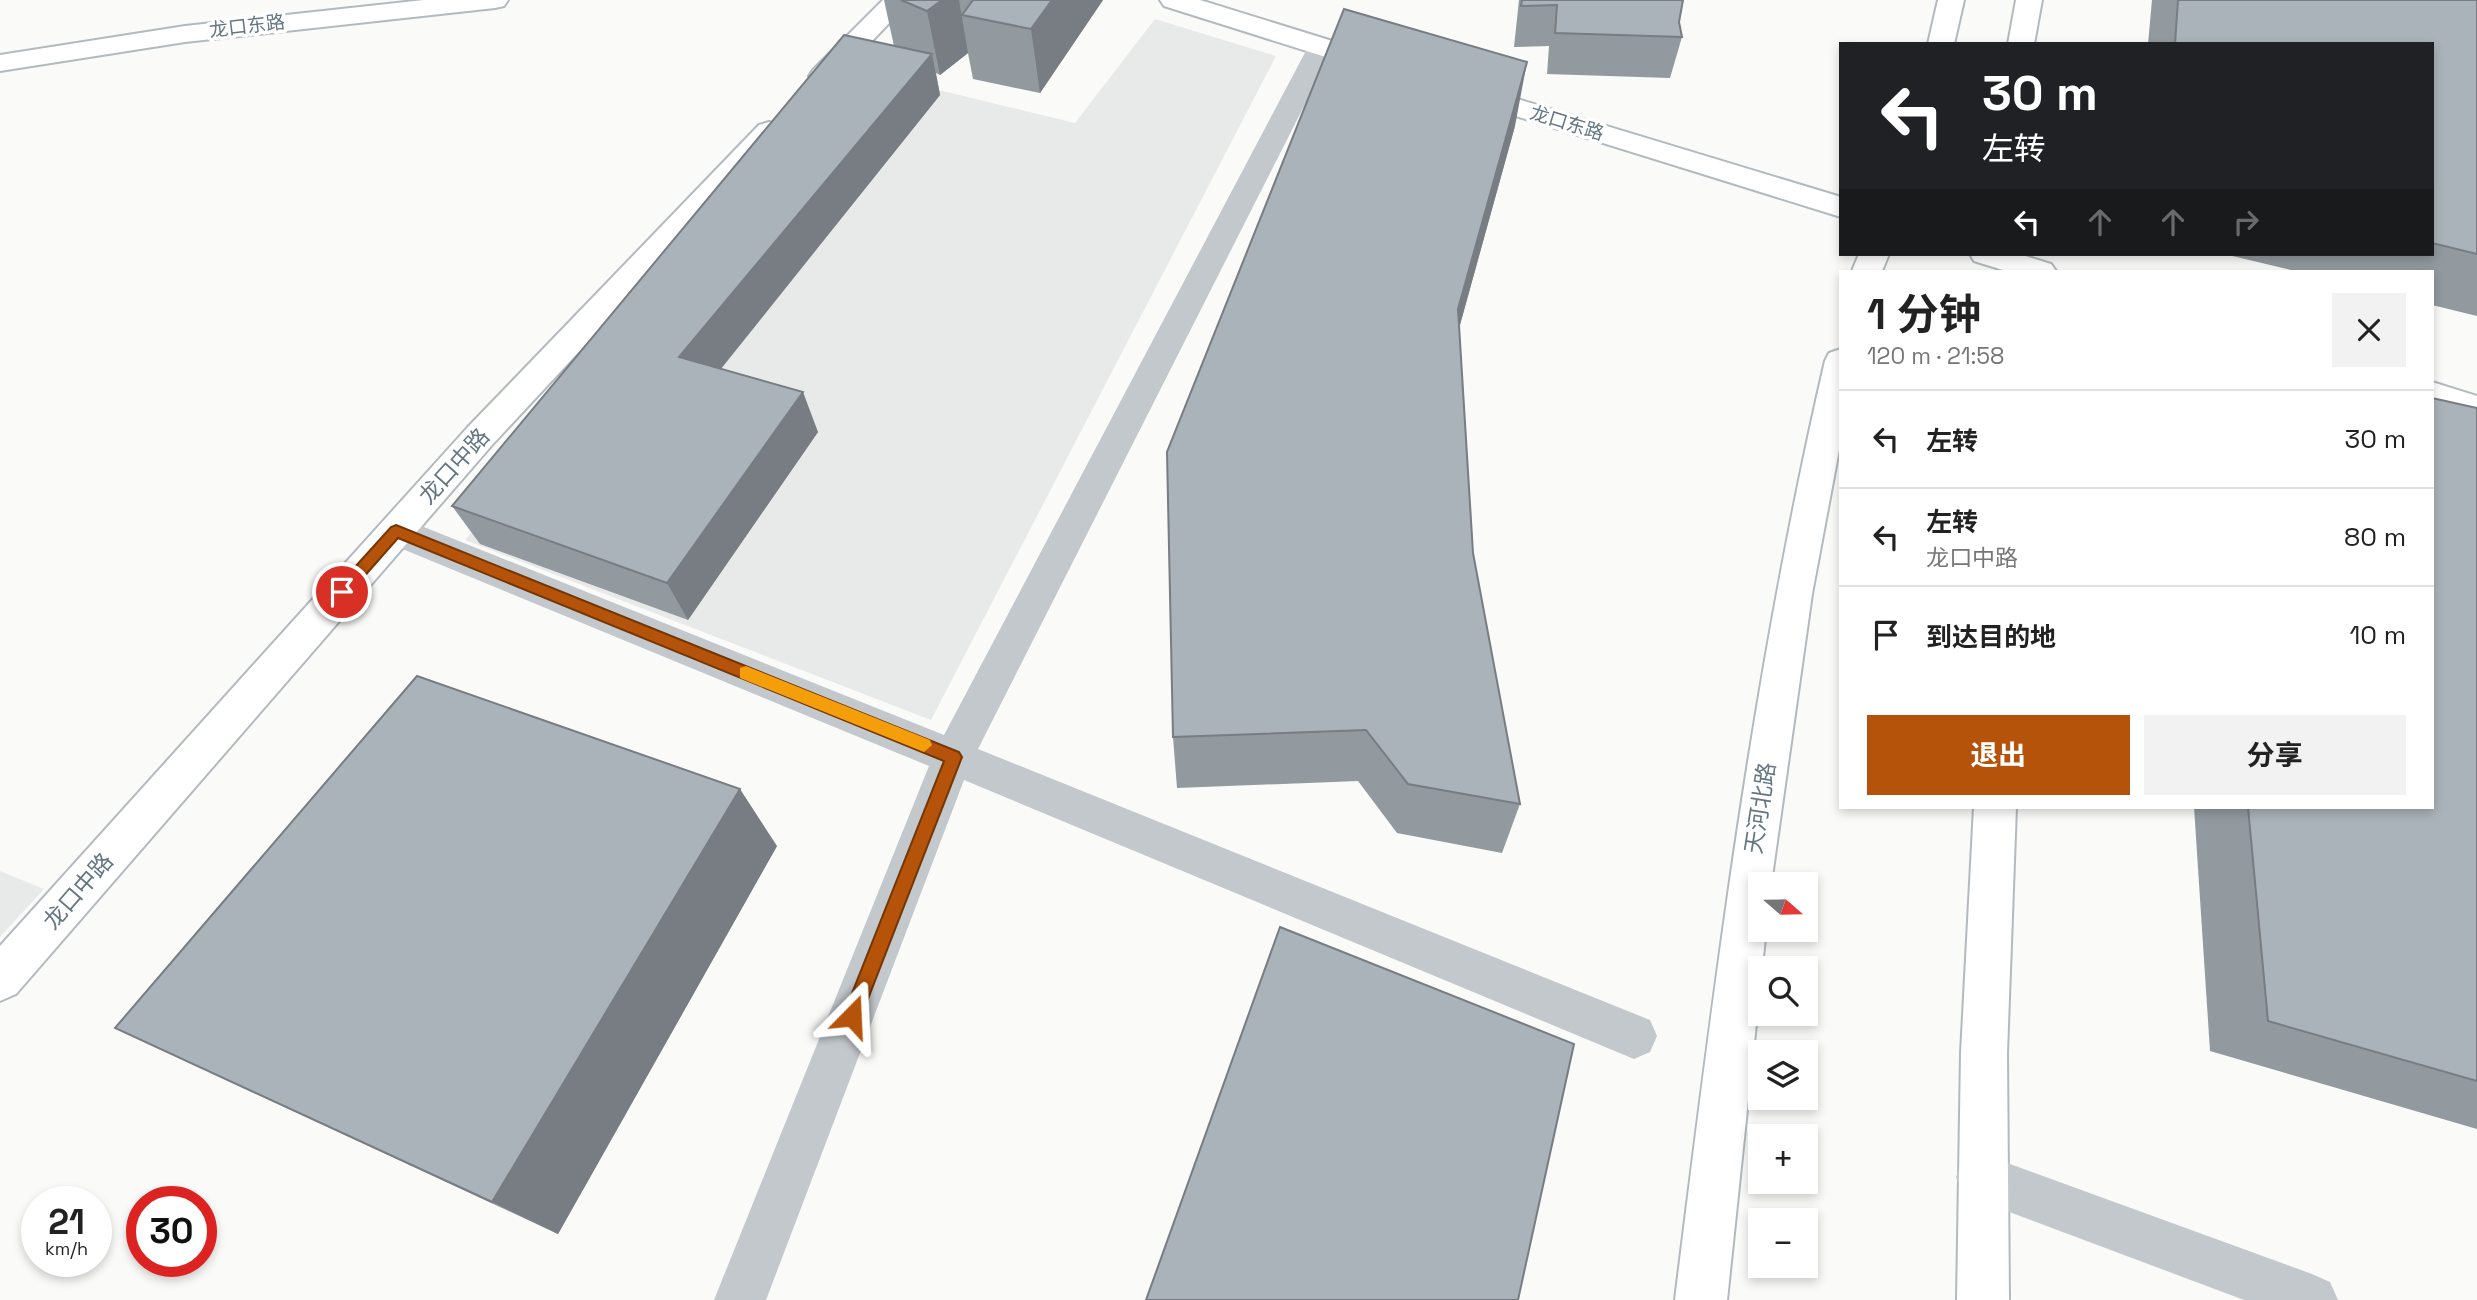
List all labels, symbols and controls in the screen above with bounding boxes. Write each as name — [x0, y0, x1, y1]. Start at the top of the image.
street label: 龙口东路 — [208, 9, 286, 43]
text: 30 m — [1982, 62, 2098, 124]
icon: left — [1867, 70, 1958, 161]
street label: 龙口东路 — [1527, 100, 1607, 146]
text: 左转 — [1982, 129, 2046, 169]
icon: left — [2008, 203, 2046, 241]
icon: ahead — [2081, 203, 2119, 241]
icon: ahead — [2154, 203, 2192, 241]
icon: right — [2227, 203, 2265, 241]
text: 1 分钟 — [1867, 288, 1981, 341]
button: close — [2332, 293, 2406, 367]
text: 120 m · 21:58 — [1867, 341, 2004, 371]
icon: left — [1867, 420, 1905, 458]
street label: 龙口中路 — [412, 422, 496, 510]
text: 30 m — [2345, 422, 2406, 456]
text: 左转 — [1926, 424, 1978, 458]
text: 左转 — [1926, 505, 1978, 539]
icon: left — [1867, 518, 1905, 556]
text: 80 m — [2344, 520, 2406, 554]
text: 龙口中路 — [1926, 543, 2018, 573]
pin — [312, 562, 372, 622]
icon: arrive — [323, 573, 361, 611]
icon: arrive — [1867, 616, 1905, 654]
text: 10 m — [2349, 618, 2406, 652]
text: 到达目的地 — [1926, 620, 2056, 654]
button: 退出 — [1867, 715, 2130, 795]
button: 分享 — [2144, 715, 2406, 795]
street label: 天河北路 — [1738, 760, 1782, 856]
street label: 龙口中路 — [37, 846, 119, 936]
north arrow — [1748, 872, 1818, 942]
map controls — [1748, 872, 1818, 1278]
button: search — [1748, 956, 1818, 1026]
position arrow — [815, 979, 889, 1053]
button: layers — [1748, 1040, 1818, 1110]
button: + — [1748, 1124, 1818, 1194]
speed limit sign: 30 — [126, 1186, 217, 1277]
text: 21 — [48, 1200, 85, 1244]
button: − — [1748, 1208, 1818, 1278]
text: km/h — [45, 1237, 88, 1260]

